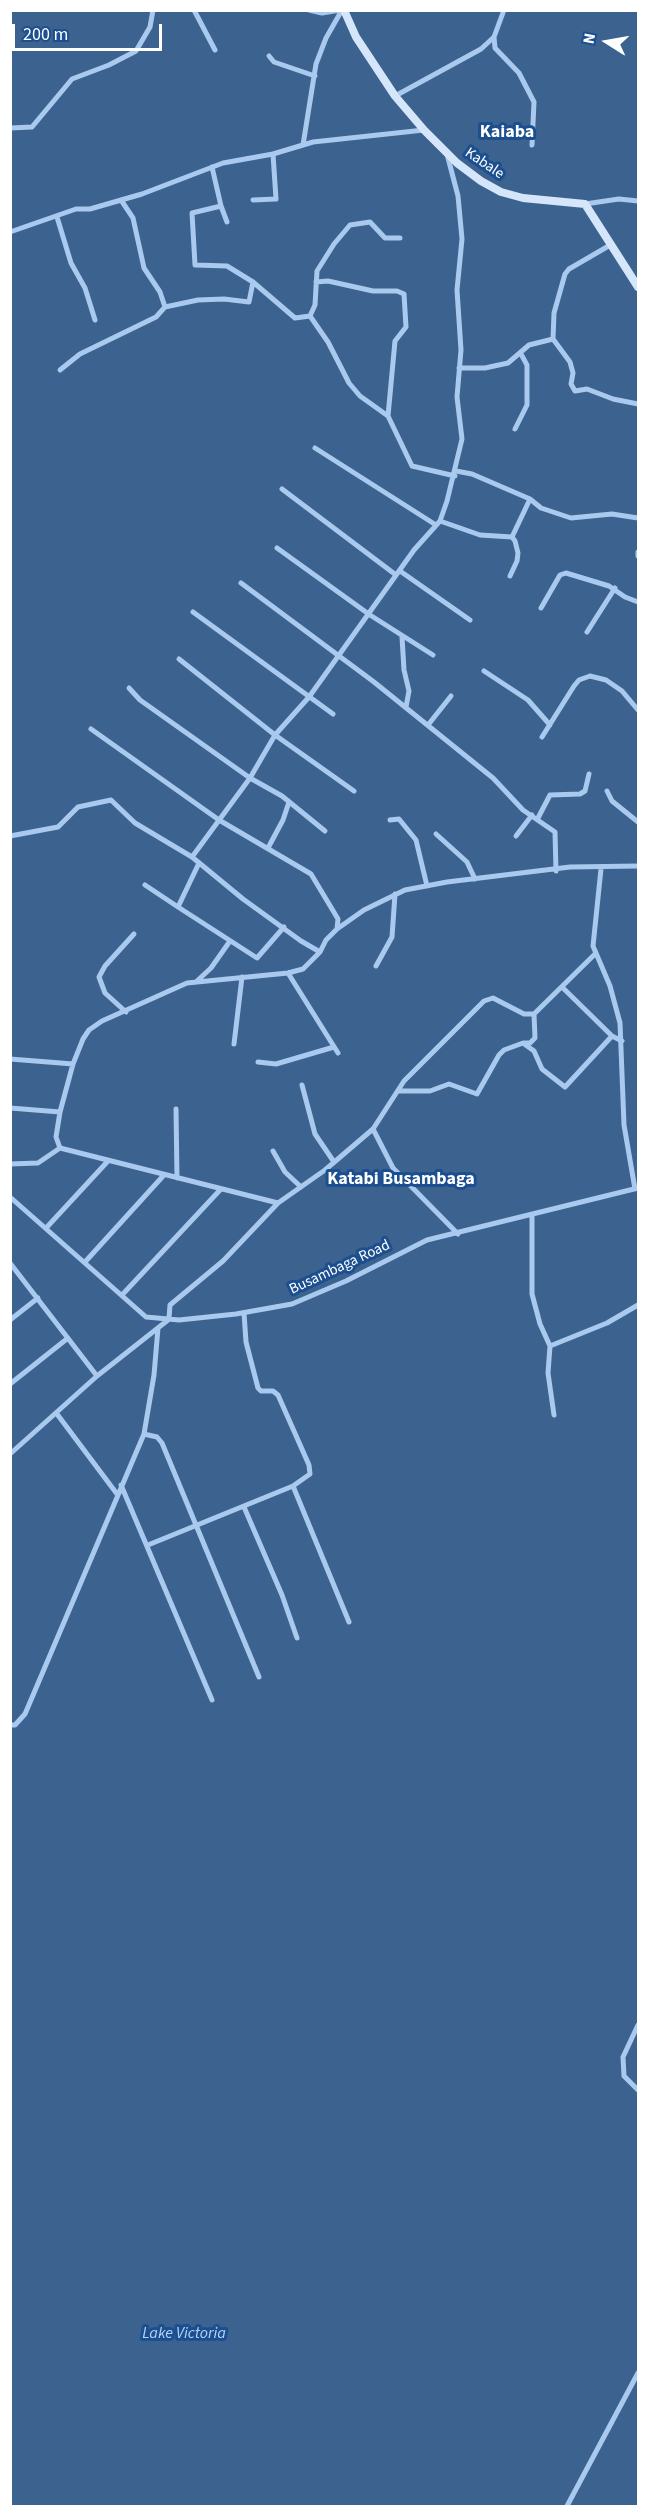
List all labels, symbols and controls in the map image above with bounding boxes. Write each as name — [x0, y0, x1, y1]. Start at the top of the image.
scale bar — [15, 12, 165, 50]
north arrow — [577, 12, 637, 72]
text: 200 m — [23, 22, 68, 47]
text: N — [578, 31, 601, 46]
district label: Kaiaba — [480, 122, 534, 144]
street label: Kabale — [461, 144, 507, 184]
district label: Katabi Busambaga — [327, 1169, 475, 1191]
street label: Busambaga Road — [287, 1237, 393, 1299]
water label: Lake Victoria — [142, 2324, 226, 2344]

